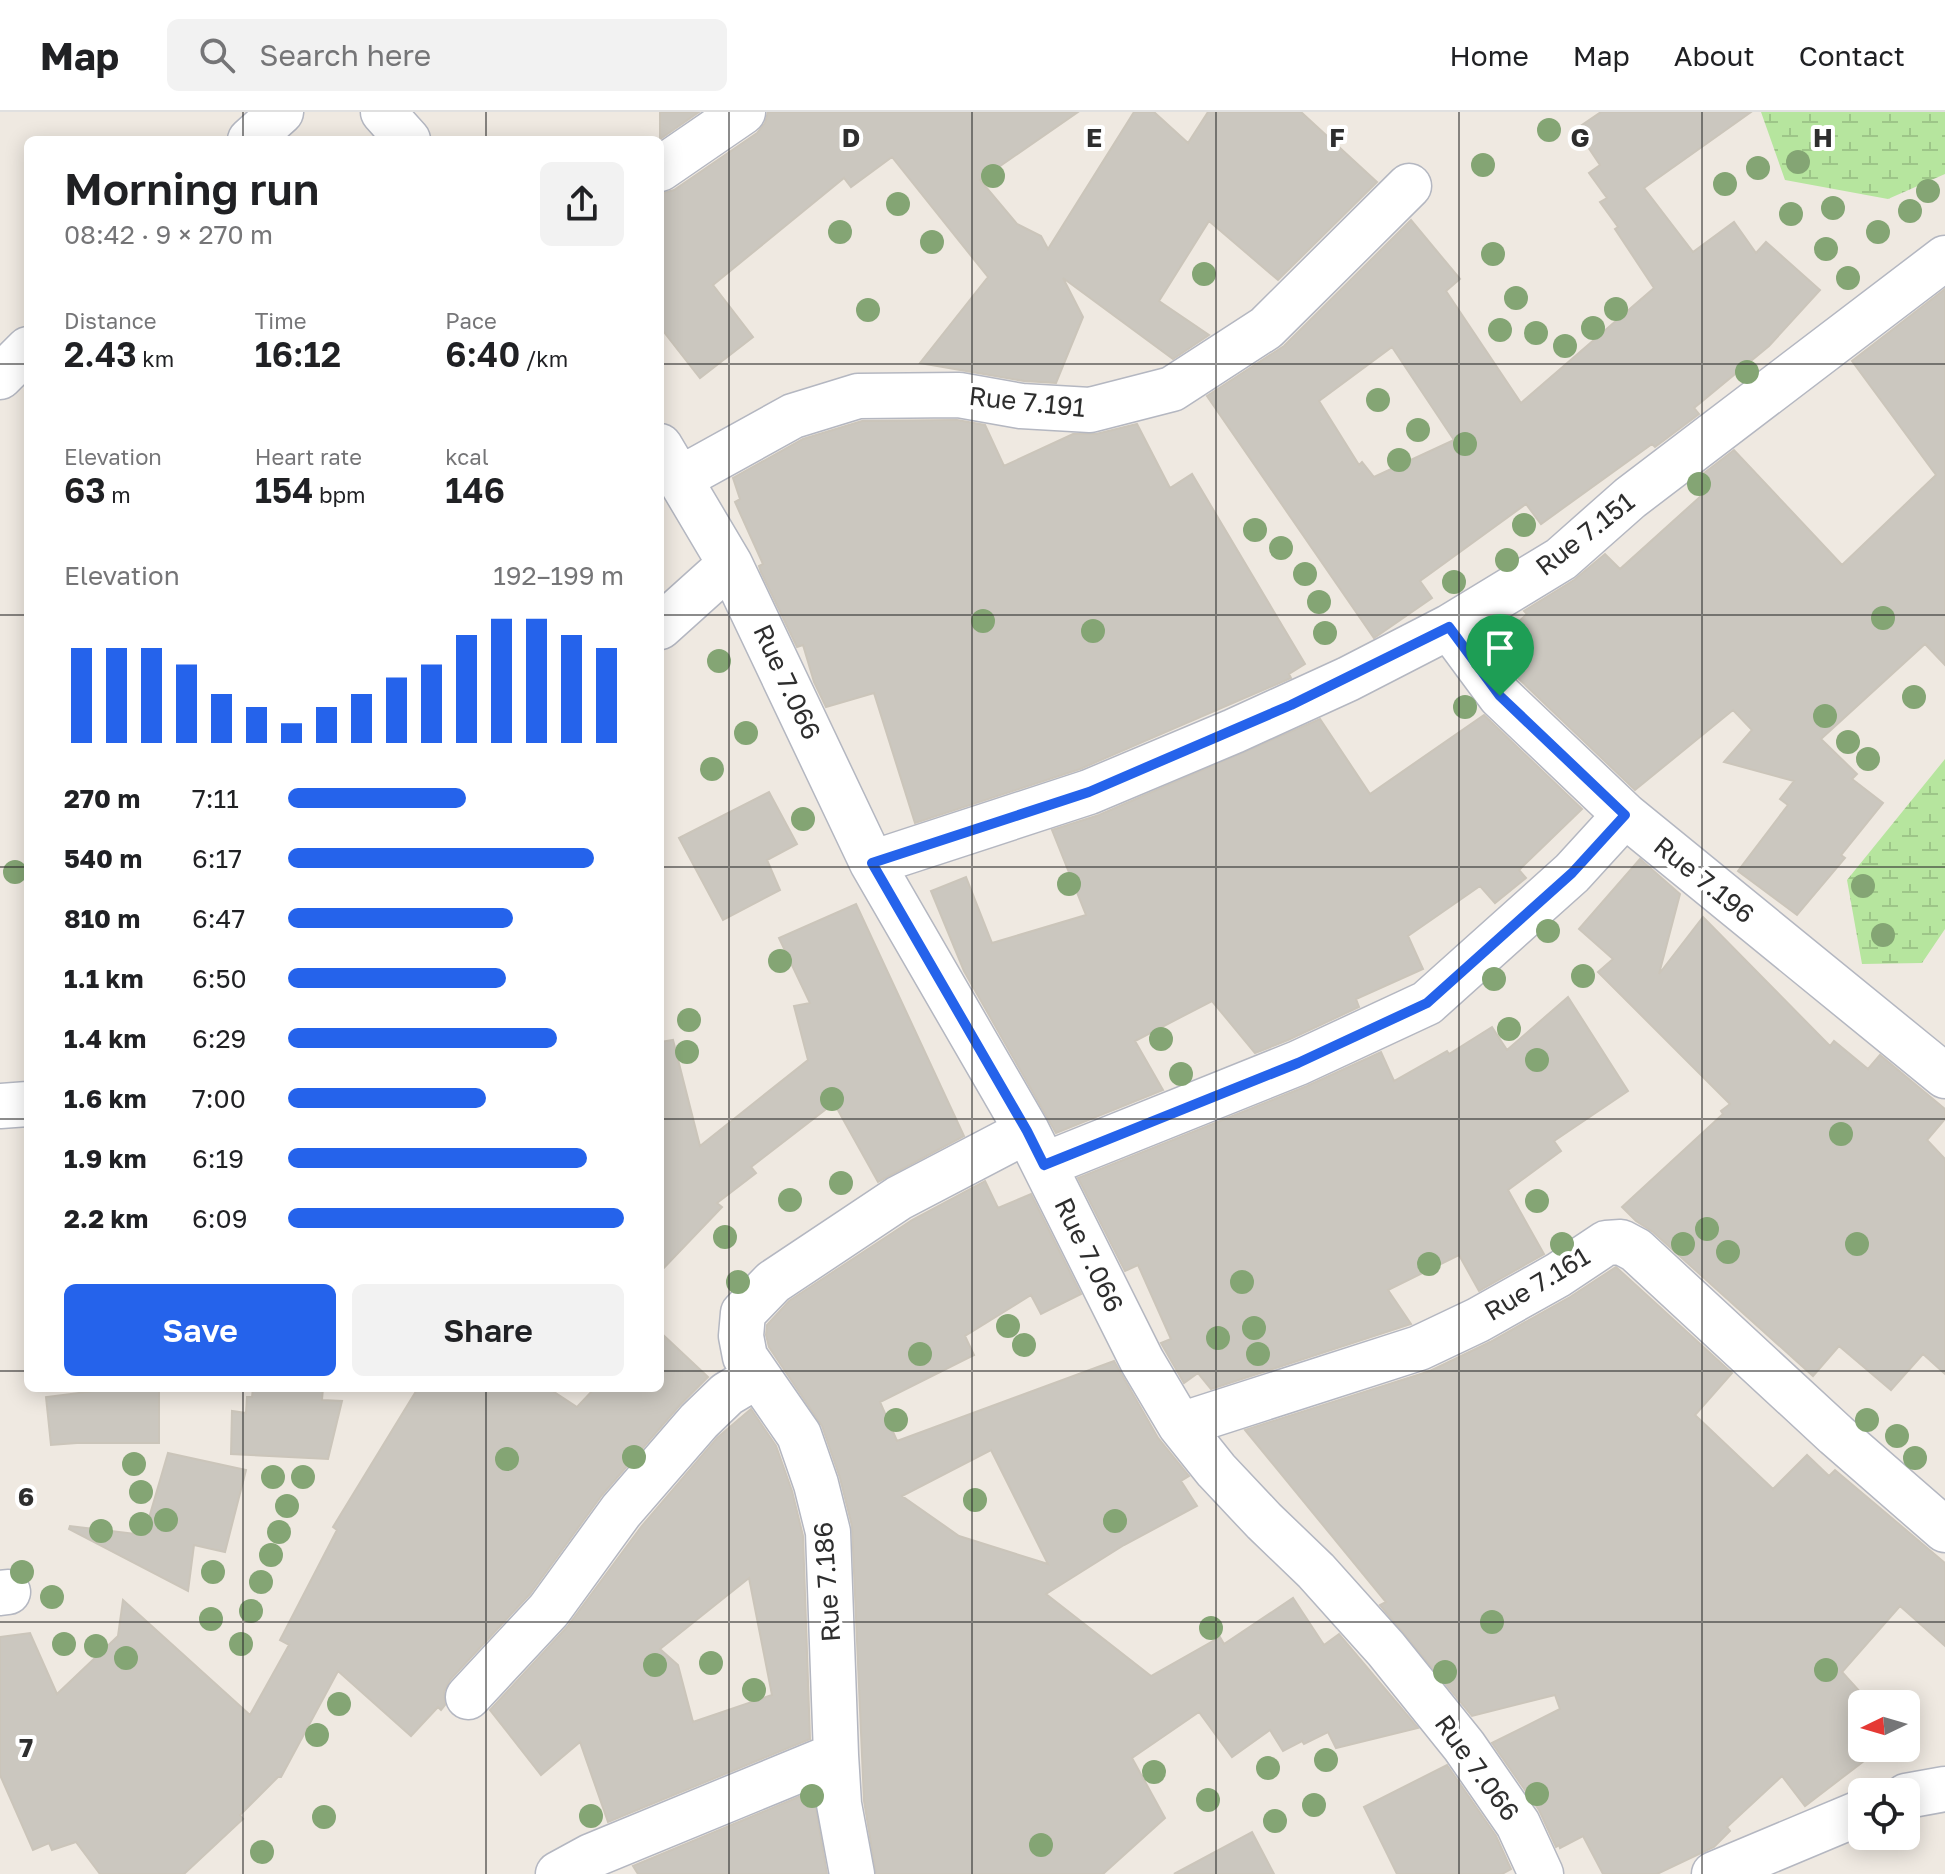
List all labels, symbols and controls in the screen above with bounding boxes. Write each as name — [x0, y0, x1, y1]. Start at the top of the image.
search box — [167, 19, 727, 91]
text: Map — [40, 33, 119, 78]
icon: search — [195, 33, 239, 77]
text: Search here — [259, 37, 431, 73]
text: Home — [1450, 39, 1529, 72]
text: Map — [1573, 39, 1630, 72]
text: About — [1674, 39, 1755, 72]
text: Contact — [1799, 39, 1905, 72]
text: D — [842, 122, 860, 153]
text: E — [1086, 122, 1102, 153]
text: F — [1329, 122, 1345, 153]
text: G — [1570, 122, 1590, 153]
text: H — [1813, 122, 1833, 153]
text: Morning run — [64, 162, 319, 215]
button: share — [540, 162, 624, 246]
text: 08:42 · 9 × 270 m — [64, 219, 273, 250]
text: Distance — [64, 307, 156, 334]
text: Time — [255, 307, 306, 334]
text: Pace — [445, 307, 497, 334]
text: 2.43 — [64, 334, 137, 374]
text: 16:12 — [255, 334, 341, 374]
text: 6:40 — [445, 334, 520, 374]
text: km — [137, 345, 174, 372]
text: /km — [520, 345, 568, 372]
street label: Rue 7.191 — [967, 380, 1087, 423]
text: Elevation — [64, 443, 162, 470]
text: Heart rate — [255, 443, 362, 470]
text: kcal — [445, 443, 489, 470]
text: 63 — [64, 470, 106, 510]
text: 154 — [255, 470, 314, 510]
text: 146 — [445, 470, 505, 510]
text: m — [106, 481, 131, 508]
text: bpm — [314, 481, 366, 508]
street label: Rue 7.151 — [1529, 486, 1640, 582]
text: Elevation — [64, 560, 180, 591]
text: 192–199 m — [493, 560, 624, 591]
pin — [1466, 614, 1534, 696]
street label: Rue 7.066 — [747, 619, 828, 744]
icon: arrive — [1478, 626, 1522, 670]
text: 270 m — [64, 783, 140, 814]
text: 7:11 — [192, 783, 239, 814]
street label: Rue 7.196 — [1648, 830, 1761, 929]
text: 540 m — [64, 843, 142, 874]
text: 6:17 — [192, 843, 242, 874]
text: 810 m — [64, 903, 140, 934]
text: 6:47 — [192, 903, 245, 934]
text: 1.1 km — [64, 963, 143, 994]
text: 6:50 — [192, 963, 247, 994]
text: 1.4 km — [64, 1023, 146, 1054]
text: 6:29 — [192, 1023, 246, 1054]
text: 1.6 km — [64, 1083, 147, 1114]
text: 7:00 — [192, 1083, 246, 1114]
text: 1.9 km — [64, 1143, 147, 1174]
text: 6:19 — [192, 1143, 244, 1174]
street label: Rue 7.066 — [1048, 1192, 1130, 1317]
text: 2.2 km — [64, 1203, 148, 1234]
text: 6:09 — [192, 1203, 247, 1234]
street label: Rue 7.161 — [1479, 1240, 1595, 1327]
button: Save — [64, 1284, 336, 1376]
button: Share — [352, 1284, 624, 1376]
text: 6 — [18, 1481, 34, 1512]
street label: Rue 7.186 — [807, 1521, 846, 1643]
north arrow — [1848, 1690, 1920, 1762]
map controls — [1848, 1690, 1920, 1850]
street label: Rue 7.066 — [1429, 1709, 1526, 1827]
text: 7 — [19, 1732, 33, 1763]
button: locate — [1848, 1778, 1920, 1850]

